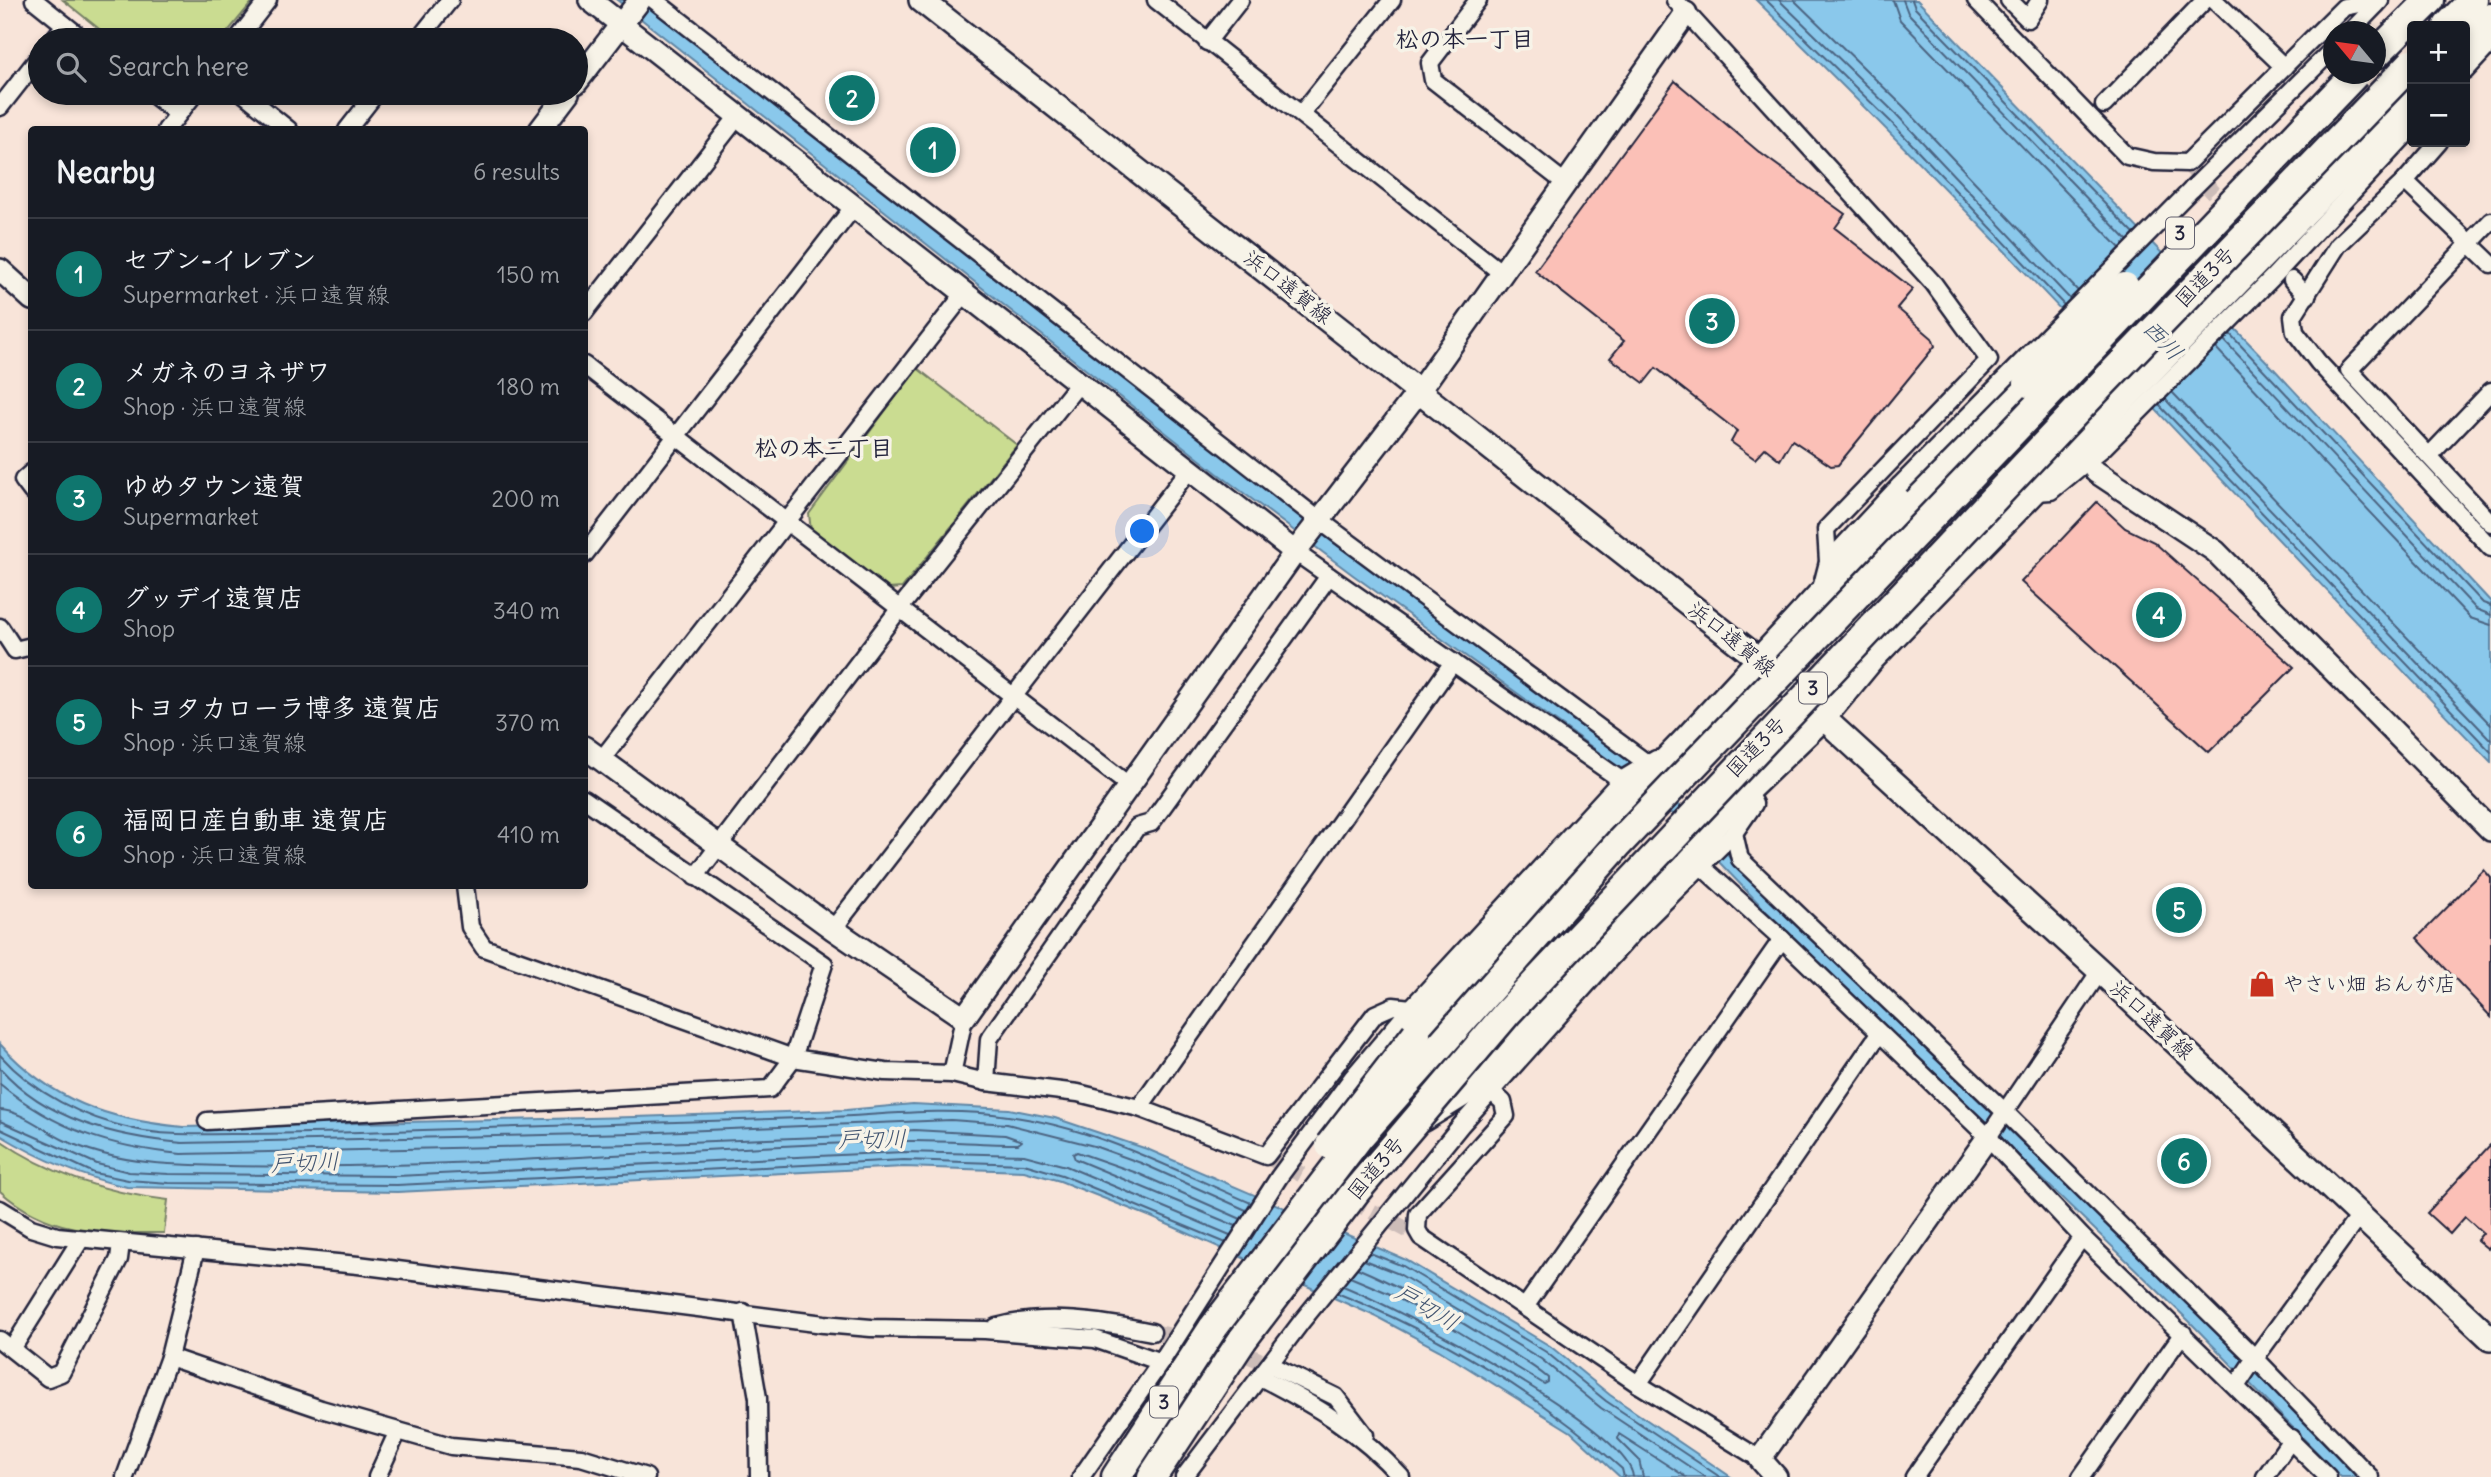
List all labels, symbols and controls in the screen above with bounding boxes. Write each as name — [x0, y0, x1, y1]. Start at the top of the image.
north arrow — [2323, 21, 2386, 84]
map controls — [2407, 21, 2470, 147]
button: + — [2407, 21, 2470, 84]
district label: 松の本一丁目 — [1396, 24, 1534, 53]
search box — [28, 28, 588, 105]
icon: search — [52, 48, 90, 86]
text: Search here — [108, 50, 249, 83]
pin: 2 — [829, 72, 875, 124]
button: − — [2407, 84, 2470, 147]
pin: 1 — [910, 124, 956, 176]
text: Nearby — [56, 153, 156, 191]
text: 6 results — [473, 157, 560, 186]
road number: 3 — [2166, 218, 2194, 248]
street label: 国道3号 — [2169, 240, 2240, 313]
text: セブン-イレブン — [123, 243, 316, 276]
street label: 浜口遠賀線 — [1239, 244, 1338, 330]
text: 1 — [74, 260, 84, 289]
text: 150 m — [497, 260, 560, 289]
text: Supermarket · 浜口遠賀線 — [123, 280, 390, 309]
pin: 3 — [1689, 295, 1735, 347]
water label: 西川 — [2137, 313, 2190, 366]
text: メガネのヨネザワ — [123, 355, 331, 388]
text: 2 — [73, 372, 85, 401]
text: 180 m — [497, 372, 560, 401]
text: Shop · 浜口遠賀線 — [123, 392, 306, 421]
district label: 松の本二丁目 — [755, 433, 893, 462]
text: ゆめタウン遠賀 — [123, 469, 305, 502]
text: 3 — [72, 484, 86, 513]
text: 200 m — [491, 484, 560, 513]
text: Supermarket — [123, 502, 259, 531]
your location — [1125, 514, 1159, 548]
text: グッデイ遠賀店 — [123, 581, 303, 614]
pin: 4 — [2136, 589, 2182, 641]
street label: 浜口遠賀線 — [1683, 595, 1782, 682]
text: 4 — [72, 596, 86, 625]
text: 340 m — [493, 596, 560, 625]
text: Shop — [123, 614, 175, 643]
road number: 3 — [1799, 673, 1827, 704]
text: トヨタカローラ博多 遠賀店 — [123, 691, 441, 724]
text: 5 — [72, 708, 86, 737]
text: 370 m — [495, 708, 560, 737]
street label: 国道3号 — [1720, 710, 1791, 783]
text: Shop · 浜口遠賀線 — [123, 728, 306, 757]
text: 福岡日産自動車 遠賀店 — [123, 803, 389, 836]
text: 6 — [72, 820, 86, 849]
text: 410 m — [497, 820, 560, 849]
text: Shop · 浜口遠賀線 — [123, 840, 306, 869]
pin: 5 — [2156, 884, 2202, 936]
shop icon: やさい畑 おんが店 — [2247, 969, 2277, 999]
place label: やさい畑 おんが店 — [2283, 970, 2456, 997]
street label: 浜口遠賀線 — [2105, 974, 2200, 1065]
water label: 戸切川 — [837, 1123, 907, 1154]
street label: 国道3号 — [1341, 1130, 1410, 1205]
pin: 6 — [2161, 1135, 2207, 1187]
water label: 戸切川 — [270, 1146, 340, 1177]
water label: 戸切川 — [1390, 1276, 1464, 1337]
road number: 3 — [1150, 1386, 1178, 1418]

